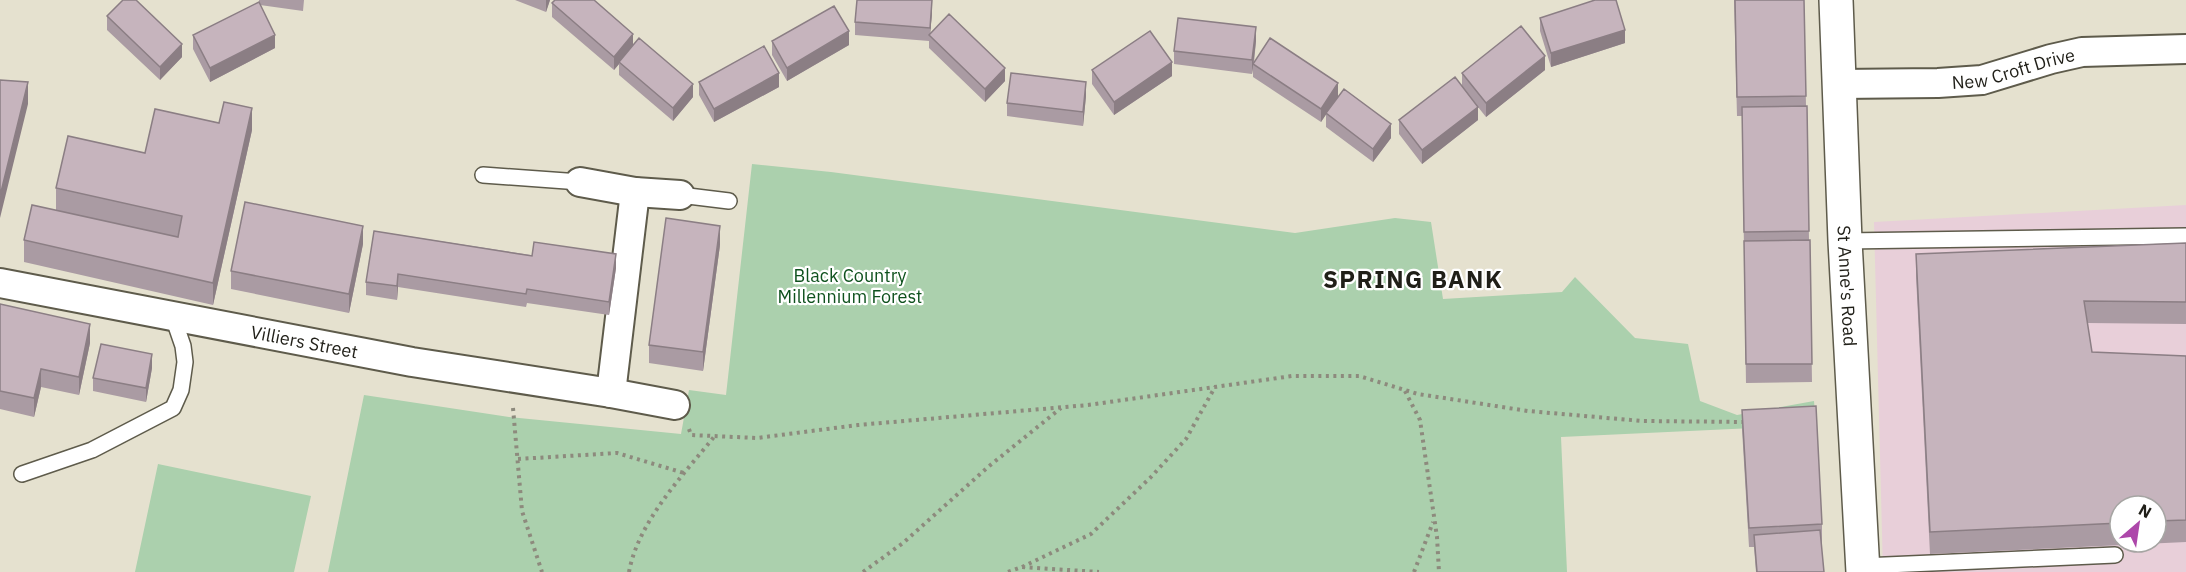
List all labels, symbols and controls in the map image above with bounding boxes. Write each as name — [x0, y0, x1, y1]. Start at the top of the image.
street label: New Croft Drive — [1951, 42, 2077, 94]
street label: St Anne's Road — [1833, 225, 1862, 347]
district label: SPRING BANK — [1323, 263, 1503, 295]
park label: Black Country Millennium Forest — [778, 264, 922, 308]
street label: Villiers Street — [249, 320, 360, 363]
north arrow — [2108, 494, 2168, 554]
text: N — [2135, 499, 2155, 522]

